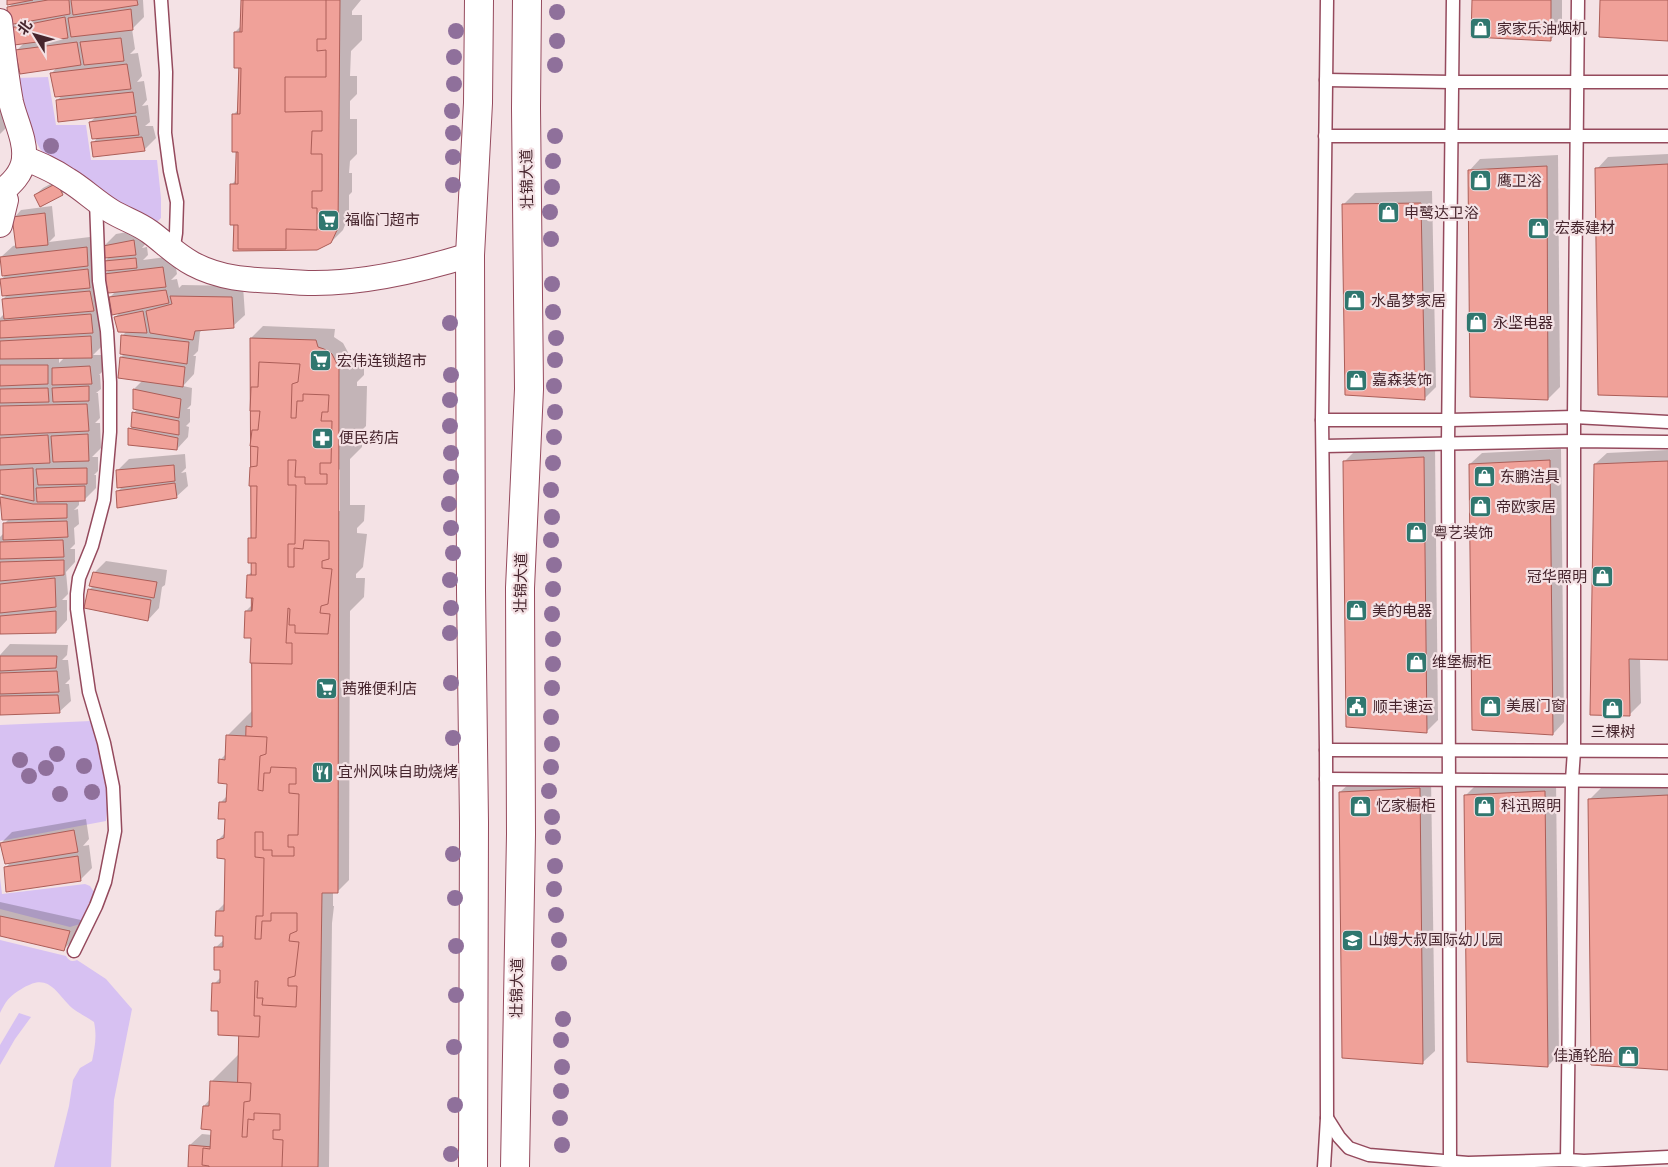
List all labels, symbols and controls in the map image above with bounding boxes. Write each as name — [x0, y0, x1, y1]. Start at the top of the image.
north arrow — [10, 10, 60, 60]
text: 北 — [14, 17, 36, 38]
shop icon: 家家乐油烟机 — [1469, 17, 1493, 41]
place label: 家家乐油烟机 — [1497, 20, 1587, 38]
street label: 壮锦大道 — [517, 149, 537, 209]
shop icon: 鹰卫浴 — [1469, 169, 1493, 193]
place label: 鹰卫浴 — [1497, 172, 1542, 190]
shop icon: 申鹭达卫浴 — [1376, 201, 1400, 225]
place label: 申鹭达卫浴 — [1404, 204, 1479, 222]
supermarket icon: 福临门超市 — [317, 208, 341, 232]
place label: 福临门超市 — [345, 211, 420, 229]
shop icon: 宏泰建材 — [1527, 216, 1551, 240]
place label: 宏泰建材 — [1555, 219, 1615, 237]
shop icon: 水晶梦家居 — [1343, 289, 1367, 313]
place label: 水晶梦家居 — [1371, 292, 1446, 310]
shop icon: 永坚电器 — [1465, 311, 1489, 335]
place label: 永坚电器 — [1493, 314, 1553, 332]
supermarket icon: 宏伟连锁超市 — [309, 349, 333, 373]
place label: 宏伟连锁超市 — [337, 352, 427, 370]
shop icon: 嘉森装饰 — [1344, 368, 1368, 392]
place label: 嘉森装饰 — [1372, 371, 1432, 389]
pharmacy icon: 便民药店 — [311, 426, 335, 450]
place label: 便民药店 — [339, 429, 399, 447]
shop icon: 东鹏洁具 — [1472, 465, 1496, 489]
place label: 东鹏洁具 — [1500, 468, 1560, 486]
shop icon: 帝欧家居 — [1468, 495, 1492, 519]
place label: 帝欧家居 — [1496, 498, 1556, 516]
shop icon: 粤艺装饰 — [1405, 521, 1429, 545]
place label: 粤艺装饰 — [1433, 524, 1493, 542]
street label: 壮锦大道 — [511, 553, 531, 613]
shop icon: 冠华照明 — [1591, 565, 1615, 589]
place label: 冠华照明 — [1527, 568, 1587, 586]
shop icon: 美的电器 — [1344, 599, 1368, 623]
place label: 美的电器 — [1372, 602, 1432, 620]
shop icon: 维堡橱柜 — [1404, 650, 1428, 674]
place label: 维堡橱柜 — [1432, 653, 1492, 671]
supermarket icon: 茜雅便利店 — [314, 677, 338, 701]
place label: 茜雅便利店 — [342, 680, 417, 698]
shop icon: 美展门窗 — [1478, 694, 1502, 718]
public building icon: 顺丰速运 — [1345, 695, 1369, 719]
place label: 美展门窗 — [1506, 697, 1566, 715]
shop icon: 三棵树 — [1601, 697, 1625, 721]
place label: 顺丰速运 — [1373, 698, 1433, 716]
place label: 三棵树 — [1590, 723, 1636, 741]
restaurant icon: 宜州风味自助烧烤 — [310, 760, 334, 784]
place label: 宜州风味自助烧烤 — [338, 763, 458, 781]
shop icon: 忆家橱柜 — [1348, 794, 1372, 818]
shop icon: 科迅照明 — [1473, 794, 1497, 818]
place label: 忆家橱柜 — [1376, 797, 1436, 815]
place label: 科迅照明 — [1501, 797, 1561, 815]
school or university icon: 山姆大叔国际幼儿园 — [1340, 928, 1364, 952]
place label: 山姆大叔国际幼儿园 — [1368, 931, 1503, 949]
street label: 壮锦大道 — [507, 958, 527, 1018]
shop icon: 佳通轮胎 — [1617, 1044, 1641, 1068]
place label: 佳通轮胎 — [1553, 1047, 1613, 1065]

